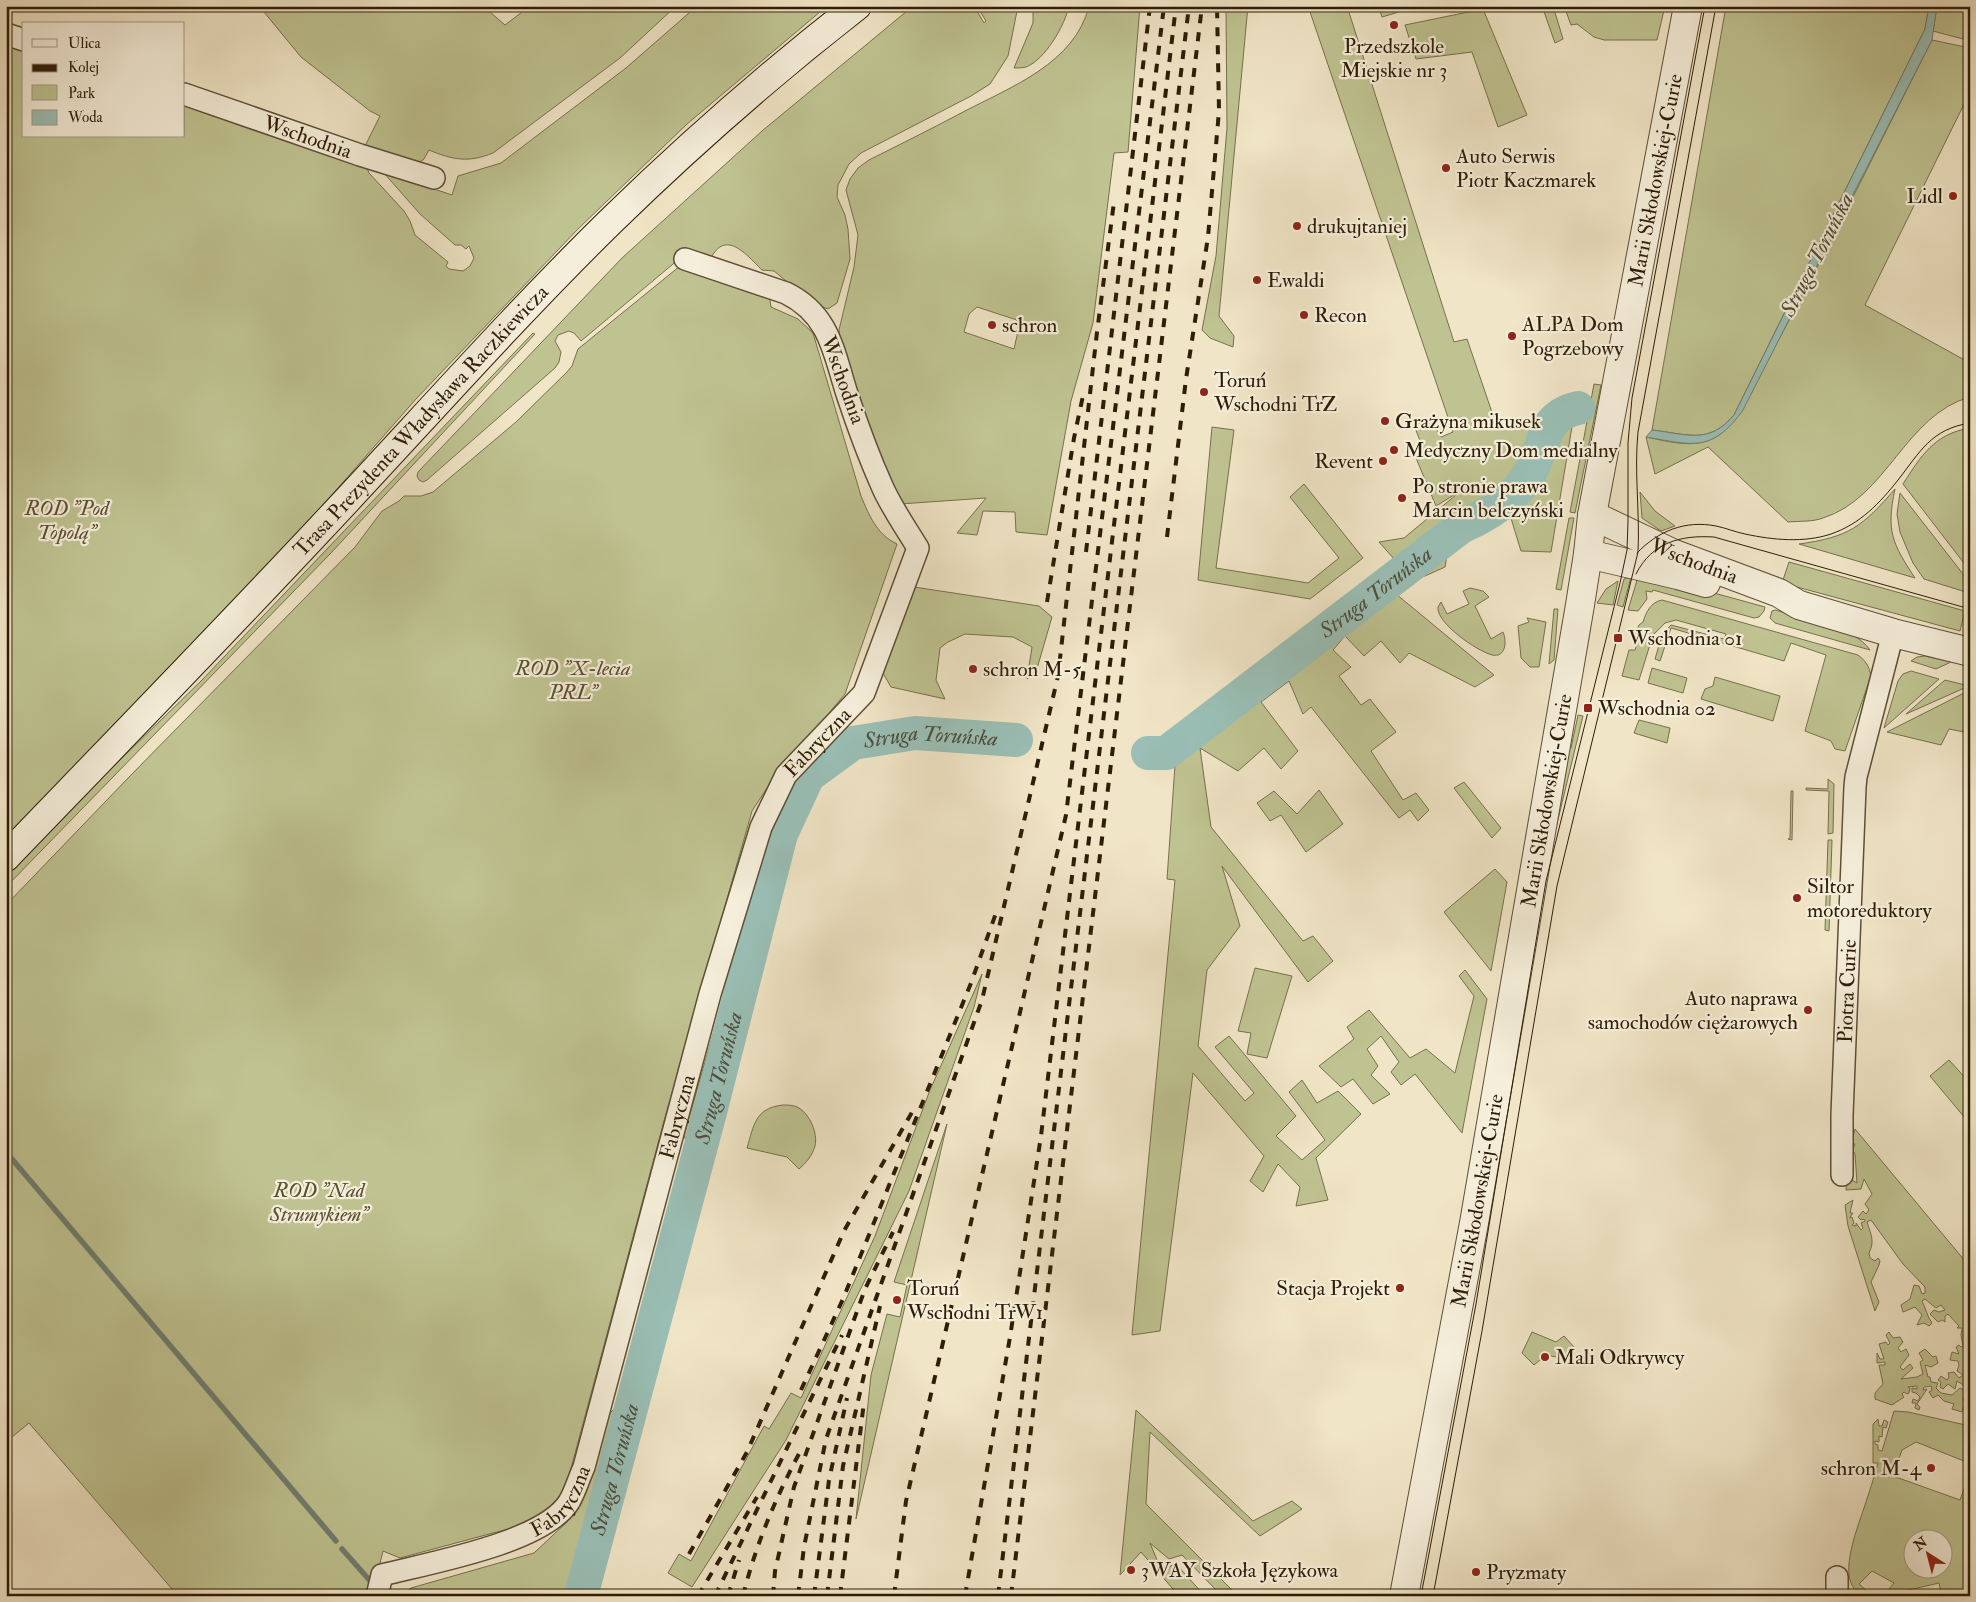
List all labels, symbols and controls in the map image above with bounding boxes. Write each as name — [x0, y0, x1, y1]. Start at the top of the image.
marker: Przedszkole Miejskie nr 3 — [1388, 19, 1400, 31]
legend — [22, 22, 185, 138]
place label: Przedszkole Miejskie nr 3 — [1341, 33, 1447, 84]
text: Ulica — [68, 34, 101, 53]
text: Kolej — [68, 58, 99, 77]
street label: Marii Skłodowskiej-Curie — [1622, 71, 1688, 289]
text: Park — [68, 84, 95, 103]
text: Woda — [67, 108, 104, 127]
street label: Wschodnia — [259, 109, 356, 165]
place label: Auto Serwis Piotr Kaczmarek — [1455, 143, 1596, 194]
marker: Auto Serwis Piotr Kaczmarek — [1440, 162, 1452, 174]
place label: Lidl — [1907, 183, 1944, 210]
water label: Struga Toruńska — [1773, 188, 1860, 322]
marker: Lidl — [1947, 190, 1959, 202]
place label: drukujtaniej — [1307, 213, 1407, 240]
marker: drukujtaniej — [1291, 220, 1303, 232]
place label: Ewaldi — [1267, 267, 1325, 294]
marker: Ewaldi — [1251, 274, 1263, 286]
street label: Trasa Prezydenta Władysława Raczkiewicza — [287, 279, 554, 562]
place label: Recon — [1314, 302, 1367, 329]
marker: Recon — [1298, 309, 1310, 321]
place label: ALPA Dom Pogrzebowy — [1521, 311, 1624, 362]
place label: schron — [1002, 312, 1058, 339]
marker: schron — [986, 319, 998, 331]
marker: ALPA Dom Pogrzebowy — [1506, 330, 1518, 342]
street label: Wschodnia — [814, 331, 872, 428]
place label: Toruń Wschodni TrZ — [1213, 367, 1338, 418]
marker: Toruń Wschodni TrZ — [1198, 386, 1210, 398]
place label: Grażyna mikusek — [1395, 408, 1541, 435]
marker: Grażyna mikusek — [1379, 415, 1391, 427]
place label: Medyczny Dom medialny — [1404, 437, 1618, 464]
marker: Medyczny Dom medialny — [1388, 444, 1400, 456]
place label: Revent — [1314, 448, 1373, 475]
marker: Revent — [1377, 455, 1389, 467]
place label: Po stronie prawa Marcin belczyński — [1412, 473, 1564, 524]
marker: Po stronie prawa Marcin belczyński — [1396, 492, 1408, 504]
park label: ROD "Pod Topolą" — [24, 495, 110, 546]
street label: Wschodnia — [1645, 531, 1742, 590]
water label: Struga Toruńska — [1313, 540, 1438, 645]
place label: Wschodnia 01 — [1627, 625, 1742, 652]
marker: Wschodnia 01 — [1612, 632, 1624, 644]
park label: ROD "X-lecia PRL" — [514, 655, 631, 706]
place label: schron M-5 — [983, 656, 1082, 683]
marker: schron M-5 — [967, 663, 979, 675]
street label: Marii Skłodowskiej-Curie — [1515, 692, 1578, 910]
place label: Wschodnia 02 — [1597, 695, 1716, 722]
street label: Fabryczna — [778, 701, 857, 783]
marker: Wschodnia 02 — [1582, 702, 1594, 714]
water label: Struga Toruńska — [860, 719, 999, 755]
place label: Siltor motoreduktory — [1807, 873, 1932, 924]
marker: Siltor motoreduktory — [1791, 892, 1803, 904]
street label: Piotra Curie — [1831, 939, 1862, 1043]
place label: Auto naprawa samochodów ciężarowych — [1588, 985, 1798, 1036]
marker: Auto naprawa samochodów ciężarowych — [1802, 1004, 1814, 1016]
water label: Struga Toruńska — [688, 1009, 749, 1148]
street label: Fabryczna — [653, 1071, 702, 1162]
street label: Marii Skłodowskiej-Curie — [1445, 1092, 1509, 1310]
park label: ROD "Nad Strumykiem" — [269, 1177, 371, 1228]
place label: Toruń Wschodni TrW1 — [906, 1275, 1043, 1326]
place label: Stacja Projekt — [1276, 1275, 1390, 1302]
marker: Stacja Projekt — [1394, 1282, 1406, 1294]
marker: Toruń Wschodni TrW1 — [891, 1294, 903, 1306]
place label: Mali Odkrywcy — [1555, 1344, 1685, 1371]
marker: Mali Odkrywcy — [1539, 1351, 1551, 1363]
water label: Struga Toruńska — [584, 1400, 646, 1539]
place label: schron M-4 — [1821, 1455, 1923, 1482]
street label: Fabryczna — [525, 1461, 597, 1543]
marker: schron M-4 — [1925, 1462, 1937, 1474]
north arrow — [1904, 1530, 1954, 1580]
text: N — [1910, 1533, 1931, 1555]
place label: 3WAY Szkoła Językowa — [1141, 1557, 1339, 1584]
place label: Pryzmaty — [1486, 1559, 1567, 1586]
marker: 3WAY Szkoła Językowa — [1125, 1564, 1137, 1576]
marker: Pryzmaty — [1470, 1566, 1482, 1578]

